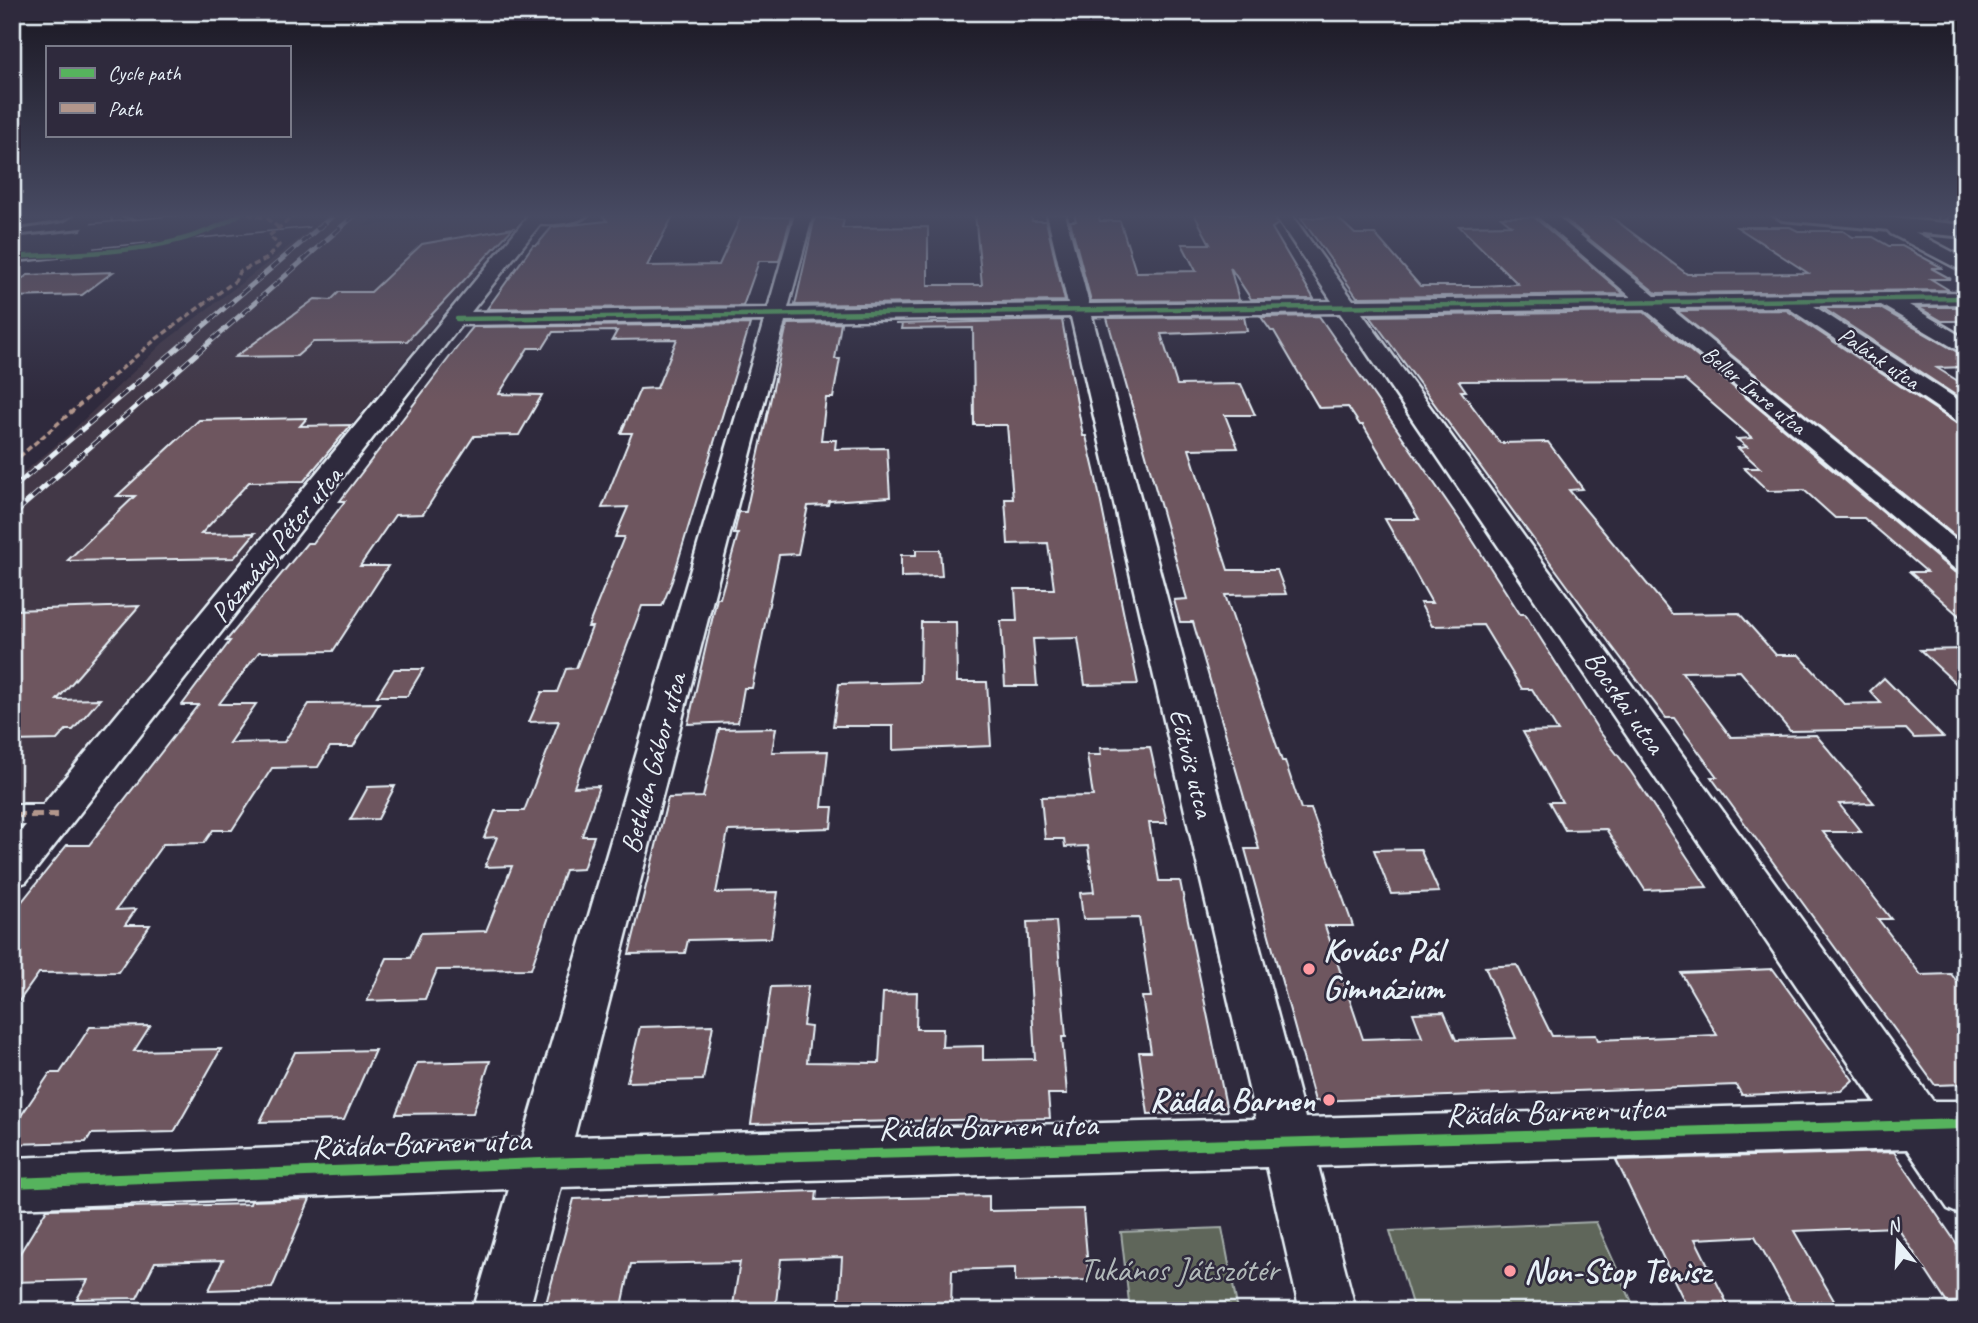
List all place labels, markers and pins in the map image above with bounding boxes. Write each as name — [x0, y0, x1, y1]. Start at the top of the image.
place label: Kovács Pál Gimnázium — [1323, 929, 1449, 1009]
marker: Kovács Pál Gimnázium — [1301, 961, 1317, 977]
place label: Rädda Barnen — [1149, 1079, 1316, 1121]
marker: Rädda Barnen — [1321, 1092, 1337, 1108]
place label: Non-Stop Tenisz — [1524, 1250, 1714, 1292]
marker: Non-Stop Tenisz — [1502, 1263, 1518, 1279]

